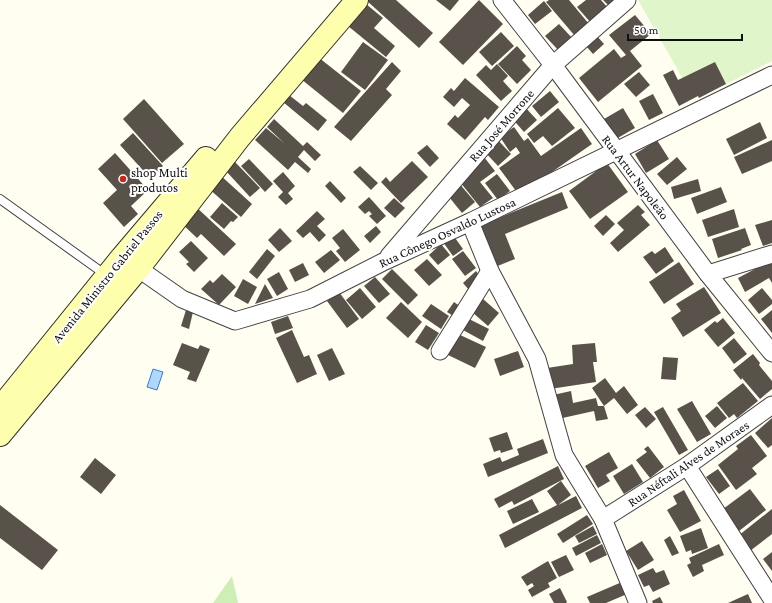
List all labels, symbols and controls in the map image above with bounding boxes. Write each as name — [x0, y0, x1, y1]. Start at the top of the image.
scale bar — [628, 16, 742, 42]
text: 50 m — [634, 23, 659, 37]
street label: Rua José Morrone — [466, 86, 537, 165]
street label: Rua Artur Napoleão — [599, 132, 672, 223]
place label: shop Multi produtos — [131, 165, 188, 195]
marker: shop Multi produtos — [118, 174, 128, 184]
street label: Rua Cônego Osvaldo Lustosa — [376, 194, 518, 271]
street label: Avenida Ministro Gabriel Passos — [49, 207, 166, 346]
street label: Rua Néftali Alves de Moraes — [625, 417, 752, 510]

